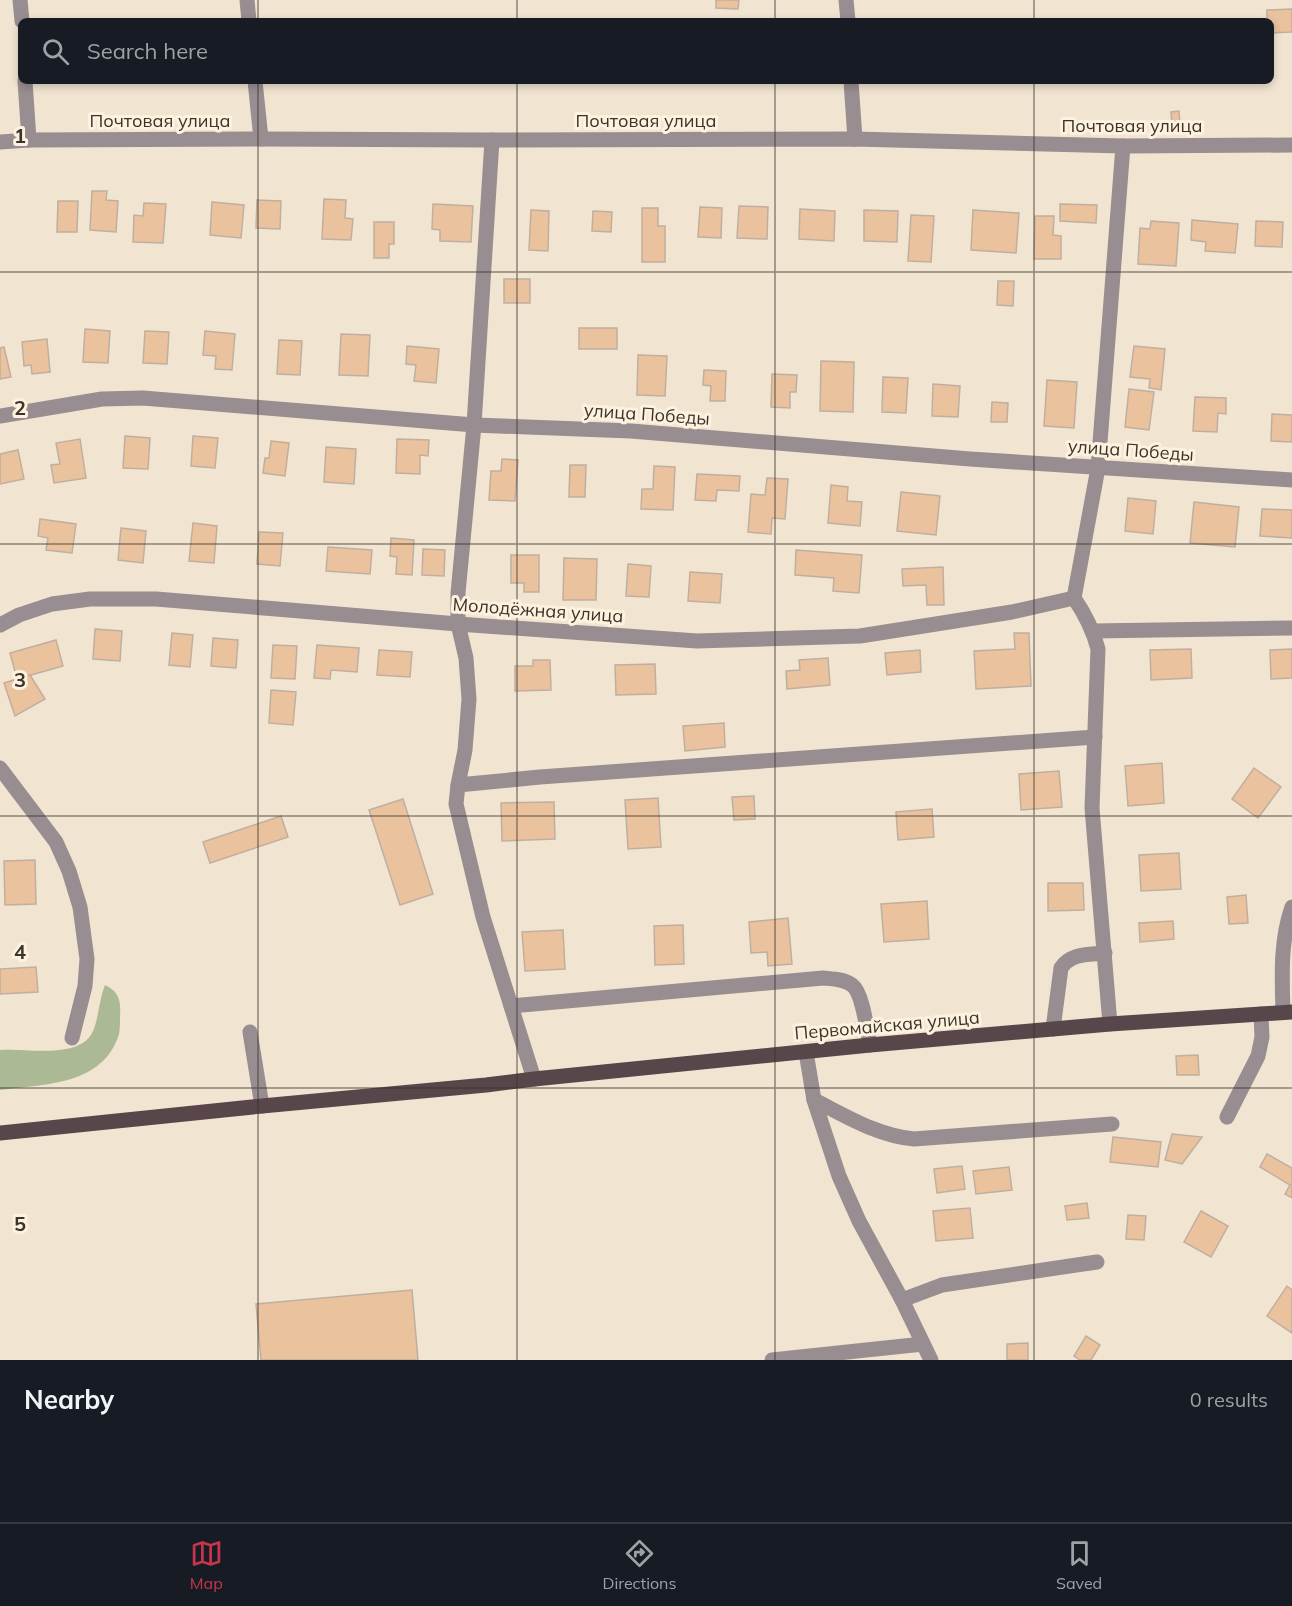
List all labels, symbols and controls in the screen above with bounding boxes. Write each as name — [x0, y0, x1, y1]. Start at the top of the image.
search box — [18, 18, 1274, 84]
icon: search — [39, 35, 72, 68]
text: Search here — [87, 37, 208, 65]
street label: Почтовая улица — [89, 109, 231, 132]
street label: Почтовая улица — [575, 109, 717, 132]
street label: Почтовая улица — [1061, 114, 1203, 137]
text: 1 — [14, 123, 26, 148]
text: 2 — [14, 395, 26, 420]
street label: улица Победы — [583, 398, 711, 430]
street label: улица Победы — [1067, 434, 1195, 466]
street label: Молодёжная улица — [452, 593, 624, 627]
text: 3 — [14, 667, 26, 692]
text: 4 — [14, 939, 26, 964]
street label: Первомайская улица — [793, 1005, 981, 1045]
text: 5 — [14, 1211, 26, 1236]
text: Nearby — [24, 1383, 114, 1416]
text: 0 results — [1190, 1387, 1268, 1412]
tab: Map — [190, 1537, 223, 1593]
tab: Directions — [602, 1537, 676, 1593]
tab: Saved — [1056, 1537, 1102, 1593]

